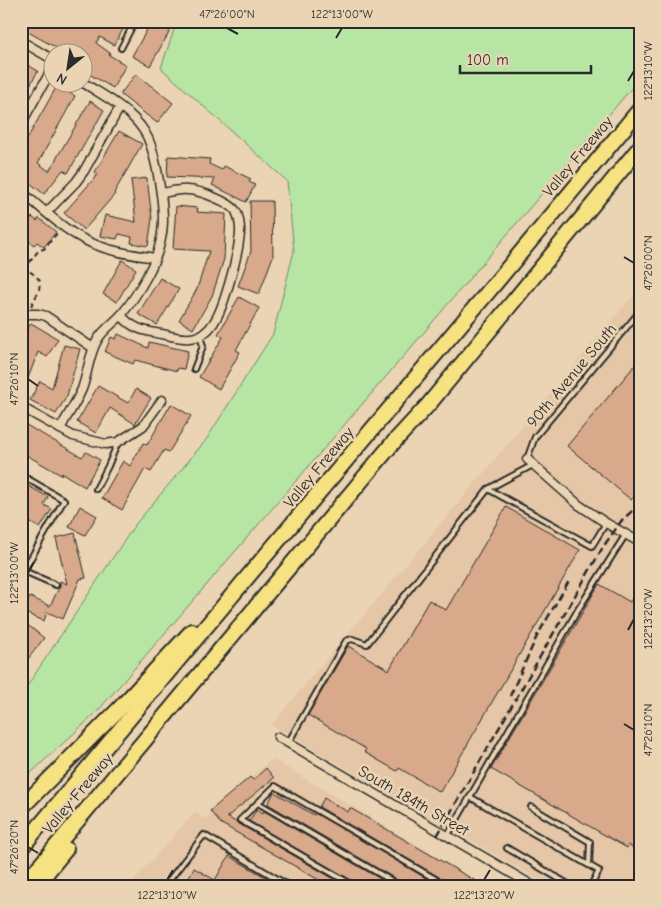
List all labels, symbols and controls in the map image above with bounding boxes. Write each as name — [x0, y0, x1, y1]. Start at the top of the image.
text: 47°26'00"N — [199, 7, 255, 21]
text: 122°13'00"W — [311, 7, 373, 21]
text: 122°13'10"W — [641, 41, 655, 101]
north arrow — [42, 42, 92, 92]
scale bar — [460, 42, 591, 74]
text: 100 m — [467, 51, 509, 69]
text: N — [54, 69, 70, 88]
street label: Valley Freeway — [539, 112, 617, 201]
text: 47°26'00"N — [641, 235, 655, 291]
street label: 90th Avenue South — [523, 320, 620, 431]
text: 47°26'10"N — [7, 353, 21, 405]
street label: Valley Freeway — [280, 423, 358, 512]
text: 122°13'00"W — [7, 542, 21, 604]
text: 122°13'20"W — [641, 588, 655, 649]
text: 47°26'10"N — [641, 704, 655, 756]
street label: Valley Freeway — [39, 749, 117, 838]
street label: South 184th Street — [355, 762, 472, 840]
text: 47°26'20"N — [7, 820, 21, 874]
text: 122°13'10"W — [137, 888, 197, 902]
text: 122°13'20"W — [454, 888, 515, 902]

